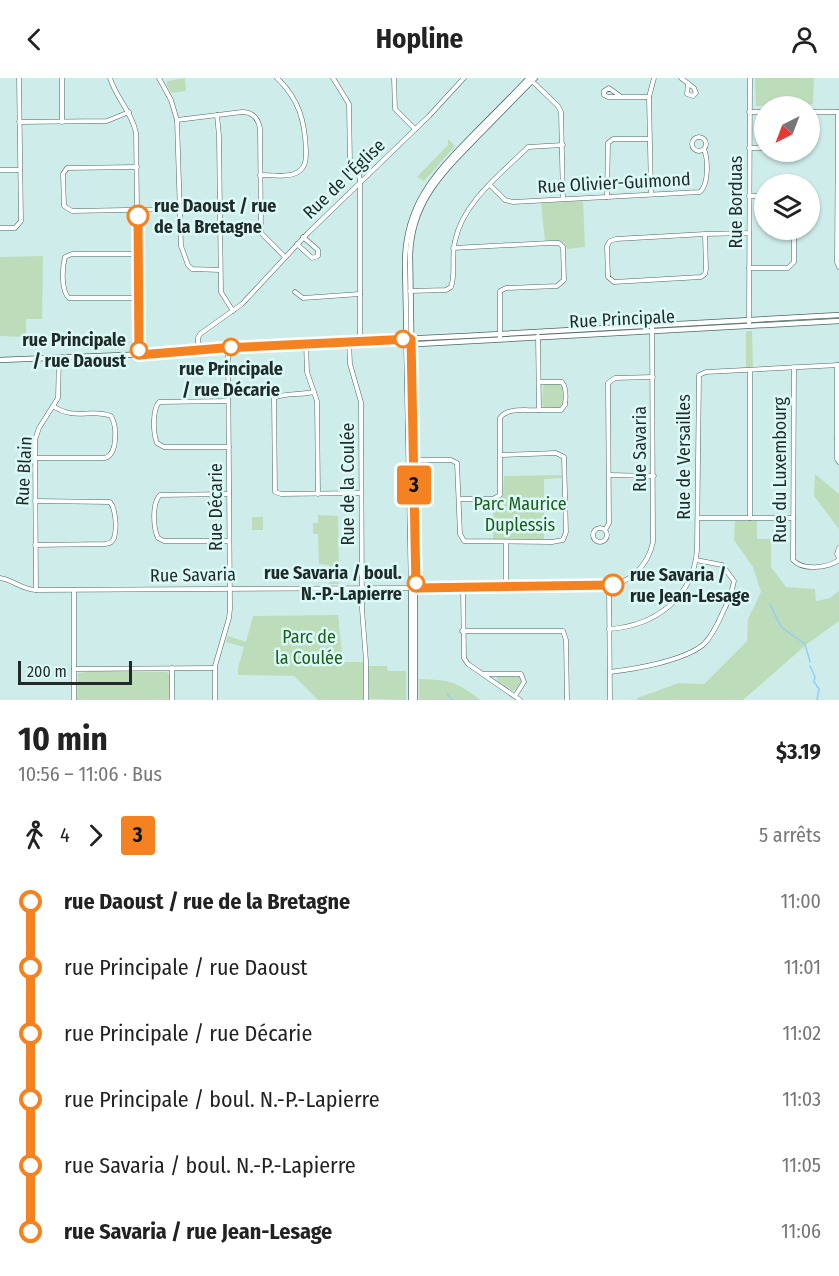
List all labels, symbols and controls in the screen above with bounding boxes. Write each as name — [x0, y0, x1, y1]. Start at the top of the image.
icon: back — [18, 23, 51, 56]
text: Hopline — [376, 23, 463, 55]
icon: person — [788, 23, 821, 56]
north arrow — [754, 96, 820, 162]
map controls — [754, 96, 820, 240]
street label: Rue de l'Église — [298, 134, 390, 224]
street label: Rue Borduas — [725, 155, 747, 248]
street label: Rue Olivier-Guimond — [537, 168, 691, 198]
button: layers — [754, 174, 820, 240]
place label: rue Daoust / rue de la Bretagne — [154, 195, 276, 238]
marker: rue Daoust / rue de la Bretagne — [127, 205, 149, 227]
street label: Rue Principale — [569, 305, 675, 333]
place label: rue Principale / rue Daoust — [22, 329, 127, 372]
unlabelled marker — [394, 330, 412, 348]
marker: rue Principale / rue Décarie — [222, 338, 240, 356]
marker: rue Principale / rue Daoust — [130, 341, 148, 359]
place label: rue Principale / rue Décarie — [179, 358, 283, 401]
street label: Rue de Versailles — [673, 394, 695, 520]
street label: Rue du Luxembourg — [769, 396, 791, 543]
street label: Rue Savaria — [629, 406, 651, 492]
street label: Rue de la Coulée — [337, 422, 359, 545]
street label: Rue Blain — [11, 436, 37, 506]
street label: Rue Décarie — [205, 463, 227, 551]
line badge: 3 — [394, 466, 434, 504]
text: 3 — [409, 472, 419, 498]
park label: Parc Maurice Duplessis — [473, 493, 567, 536]
place label: rue Savaria / boul. N.-P.-Lapierre — [264, 562, 402, 605]
street label: Rue Savaria — [150, 563, 236, 587]
place label: rue Savaria / rue Jean-Lesage — [630, 564, 750, 607]
marker: rue Savaria / boul. N.-P.-Lapierre — [407, 574, 425, 592]
marker: rue Savaria / rue Jean-Lesage — [602, 574, 624, 596]
park label: Parc de la Coulée — [275, 626, 343, 669]
scale bar — [18, 658, 132, 686]
text: 200 m — [27, 662, 67, 681]
text: 10 min — [18, 719, 108, 759]
text: $3.19 — [776, 738, 821, 765]
text: 10:56 – 11:06 · Bus — [18, 762, 162, 786]
icon: walk — [18, 819, 51, 852]
icon: forward — [79, 819, 112, 852]
text: 3 — [133, 822, 143, 848]
text: 4 — [60, 823, 70, 847]
text: 5 arrêts — [759, 823, 821, 847]
text: rue Daoust / rue de la Bretagne — [64, 888, 350, 915]
text: 11:00 — [781, 889, 821, 913]
text: rue Principale / rue Daoust — [64, 954, 308, 981]
text: 11:01 — [784, 955, 821, 979]
text: rue Principale / rue Décarie — [64, 1020, 312, 1047]
text: 11:02 — [782, 1021, 821, 1045]
text: rue Principale / boul. N.-P.-Lapierre — [64, 1086, 380, 1113]
text: 11:03 — [782, 1087, 821, 1111]
text: rue Savaria / boul. N.-P.-Lapierre — [64, 1152, 356, 1179]
text: 11:05 — [782, 1153, 821, 1177]
text: rue Savaria / rue Jean-Lesage — [64, 1218, 332, 1245]
text: 11:06 — [781, 1219, 821, 1243]

